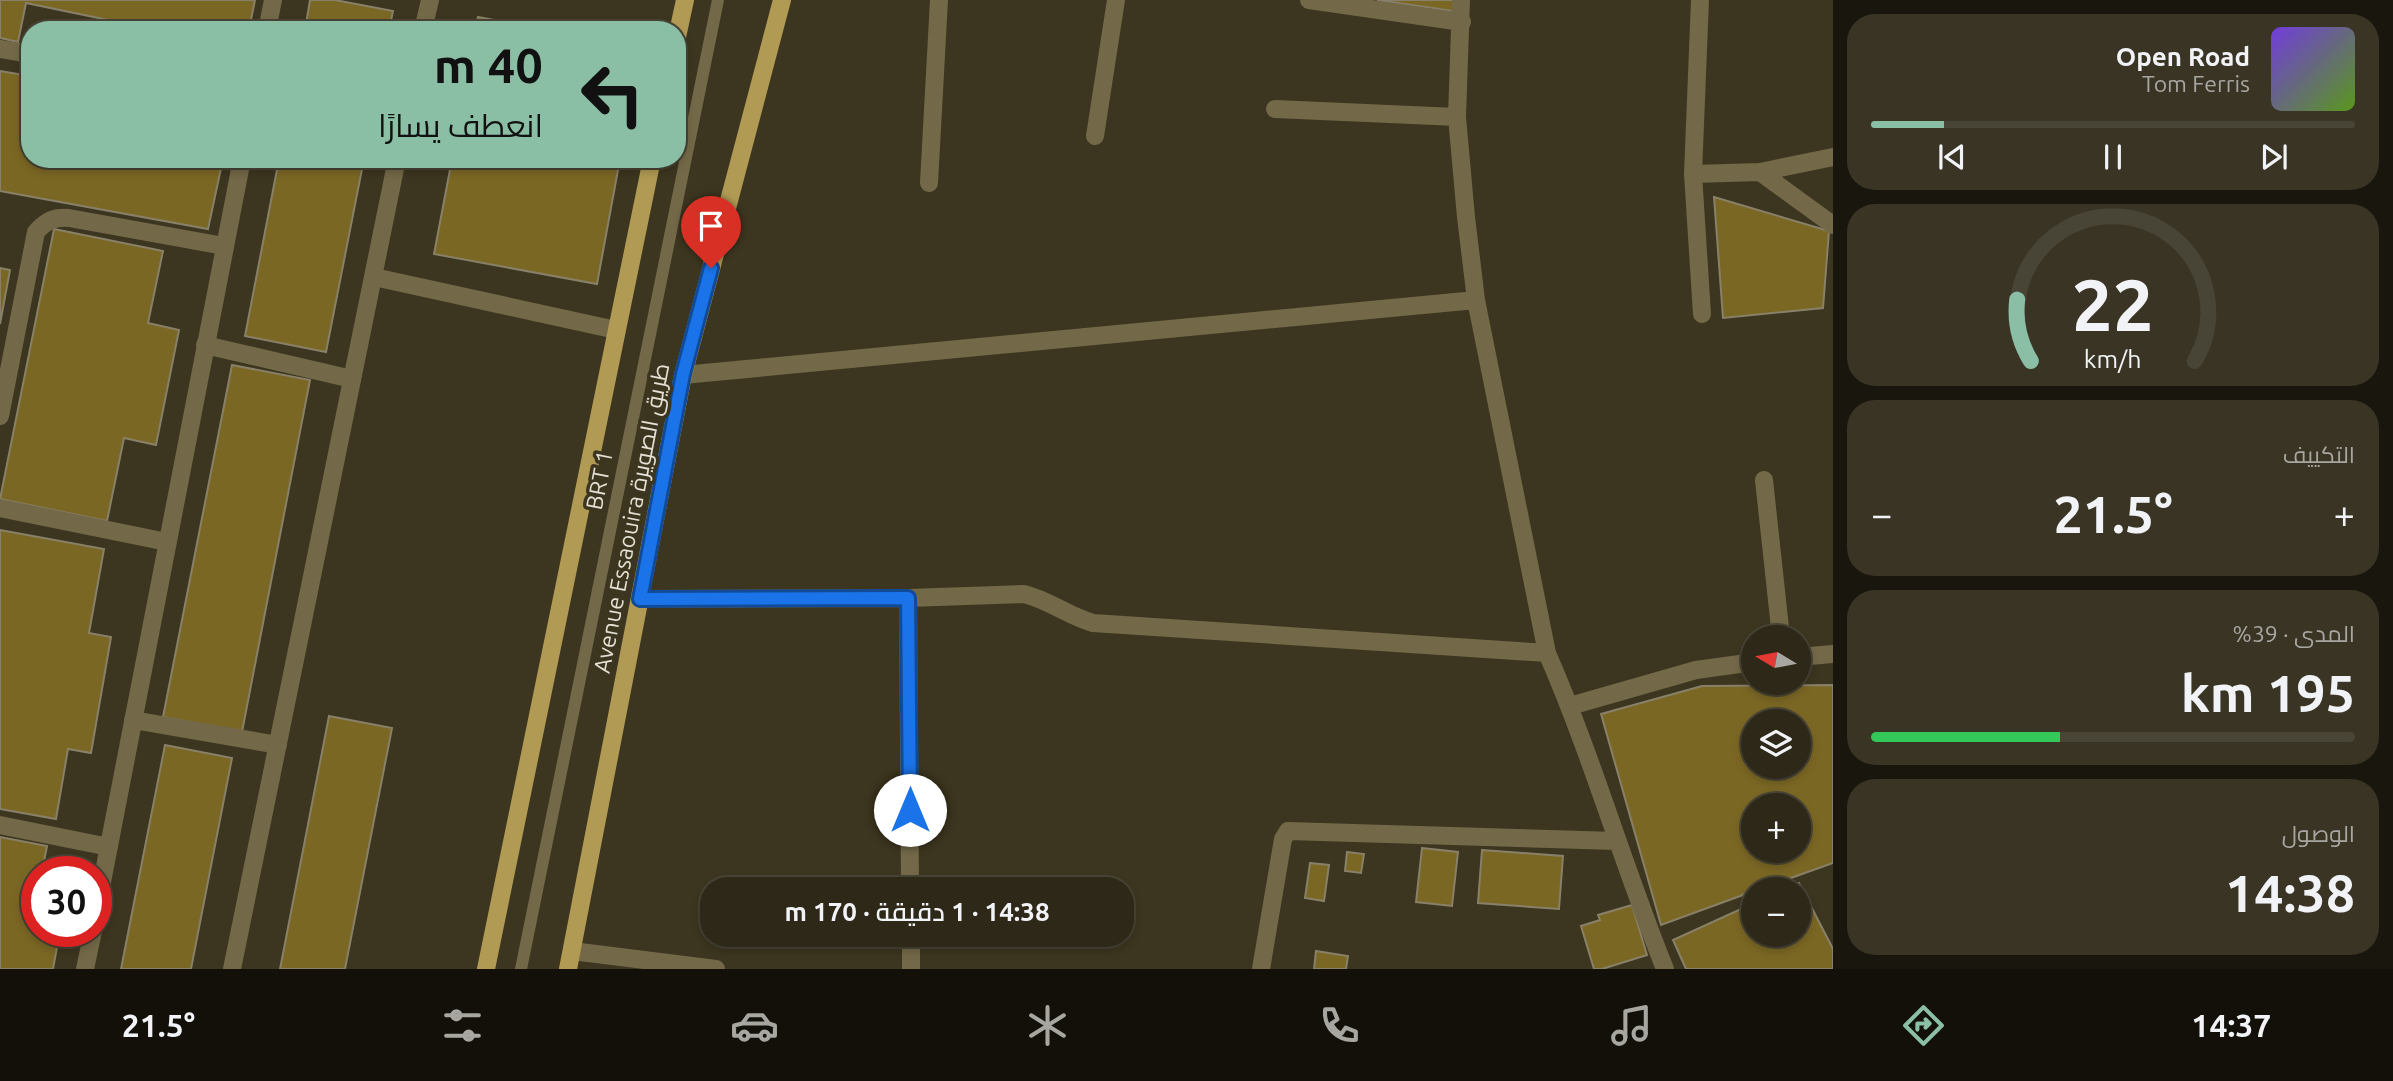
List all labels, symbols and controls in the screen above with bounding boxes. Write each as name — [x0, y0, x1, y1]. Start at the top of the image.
text: 40 m — [434, 37, 543, 92]
text: Open Road — [2116, 42, 2250, 71]
icon: left — [567, 49, 658, 140]
text: Tom Ferris — [2142, 71, 2250, 96]
text: انعطف يسارًا — [378, 107, 543, 143]
icon: previous — [1933, 138, 1971, 176]
icon: pause — [2094, 138, 2132, 176]
icon: next — [2255, 138, 2293, 176]
pin — [681, 196, 741, 268]
icon: arrive — [692, 207, 730, 245]
text: 22 — [2072, 263, 2154, 345]
text: km/h — [2084, 345, 2142, 373]
street label: Avenue Essaouira طريق الصويرة — [589, 361, 675, 675]
text: التكييف — [2283, 442, 2355, 467]
street label: BRT 1 — [581, 448, 617, 512]
text: 21.5° — [2053, 485, 2173, 543]
text: − — [1871, 493, 1892, 535]
text: + — [2334, 493, 2355, 535]
text: المدى · 39% — [2233, 621, 2355, 646]
north arrow — [1741, 625, 1811, 695]
map controls — [1741, 625, 1811, 947]
text: 195 km — [2181, 664, 2355, 722]
button: layers — [1741, 709, 1811, 779]
position arrow — [873, 773, 947, 847]
button: + — [1741, 793, 1811, 863]
text: الوصول — [2282, 821, 2355, 846]
speed limit sign: 30 — [21, 856, 112, 947]
text: 14:38 — [2225, 864, 2355, 922]
button: − — [1741, 877, 1811, 947]
text: 14:38 · 1 دقيقة · 170 m — [784, 897, 1050, 926]
icon: filters — [438, 1001, 487, 1050]
icon: car — [730, 1001, 779, 1050]
icon: climate — [1023, 1001, 1072, 1050]
icon: phone — [1315, 1001, 1364, 1050]
icon: music — [1607, 1001, 1656, 1050]
icon: directions — [1899, 1001, 1948, 1050]
text: 21.5° — [122, 1007, 195, 1043]
text: 14:37 — [2191, 1007, 2271, 1043]

